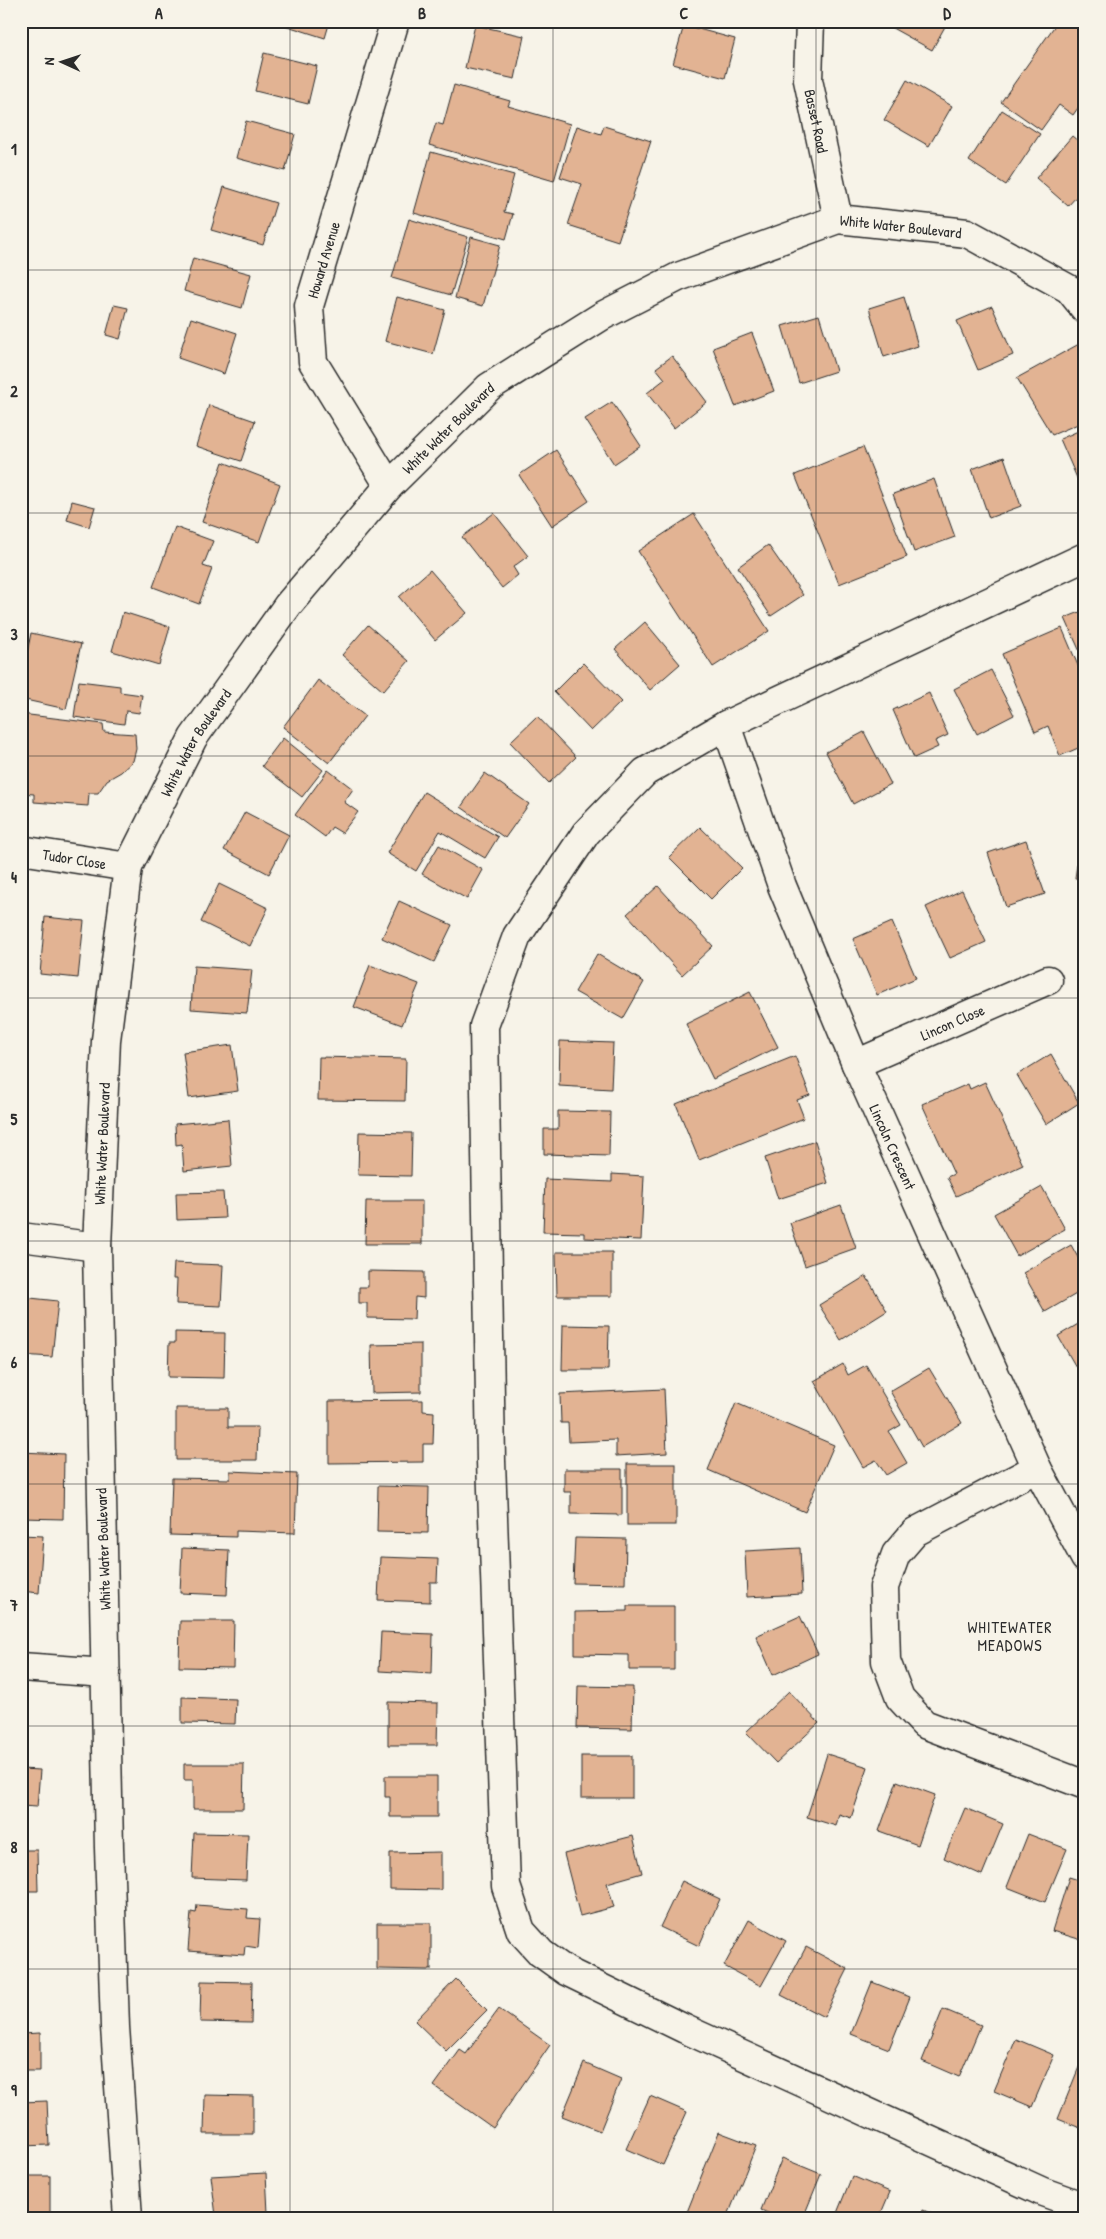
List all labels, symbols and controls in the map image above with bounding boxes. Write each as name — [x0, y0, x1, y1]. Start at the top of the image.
text: A — [155, 2, 163, 24]
text: B — [418, 2, 426, 24]
text: C — [680, 2, 689, 24]
text: D — [943, 2, 951, 24]
north arrow — [38, 38, 88, 88]
text: N — [39, 57, 58, 66]
street label: Basset Road — [800, 87, 834, 155]
text: 1 — [11, 138, 17, 160]
street label: White Water Boulevard — [839, 209, 963, 243]
street label: Howard Avenue — [302, 219, 344, 301]
street label: White Water Boulevard — [397, 376, 497, 478]
text: 2 — [10, 380, 18, 402]
text: 3 — [10, 623, 18, 645]
street label: White Water Boulevard — [155, 684, 236, 800]
street label: Tudor Close — [41, 843, 108, 874]
text: 4 — [11, 866, 17, 888]
street label: Lincon Close — [917, 999, 988, 1045]
street label: White Water Boulevard — [88, 1082, 115, 1205]
street label: Lincoln Crescent — [865, 1101, 922, 1194]
text: 5 — [11, 1108, 18, 1130]
text: 6 — [11, 1351, 18, 1373]
street label: White Water Boulevard — [90, 1487, 116, 1610]
text: 7 — [9, 1594, 18, 1616]
district label: WHITEWATER MEADOWS — [967, 1616, 1053, 1656]
text: 8 — [11, 1836, 18, 1858]
text: 9 — [11, 2079, 17, 2101]

